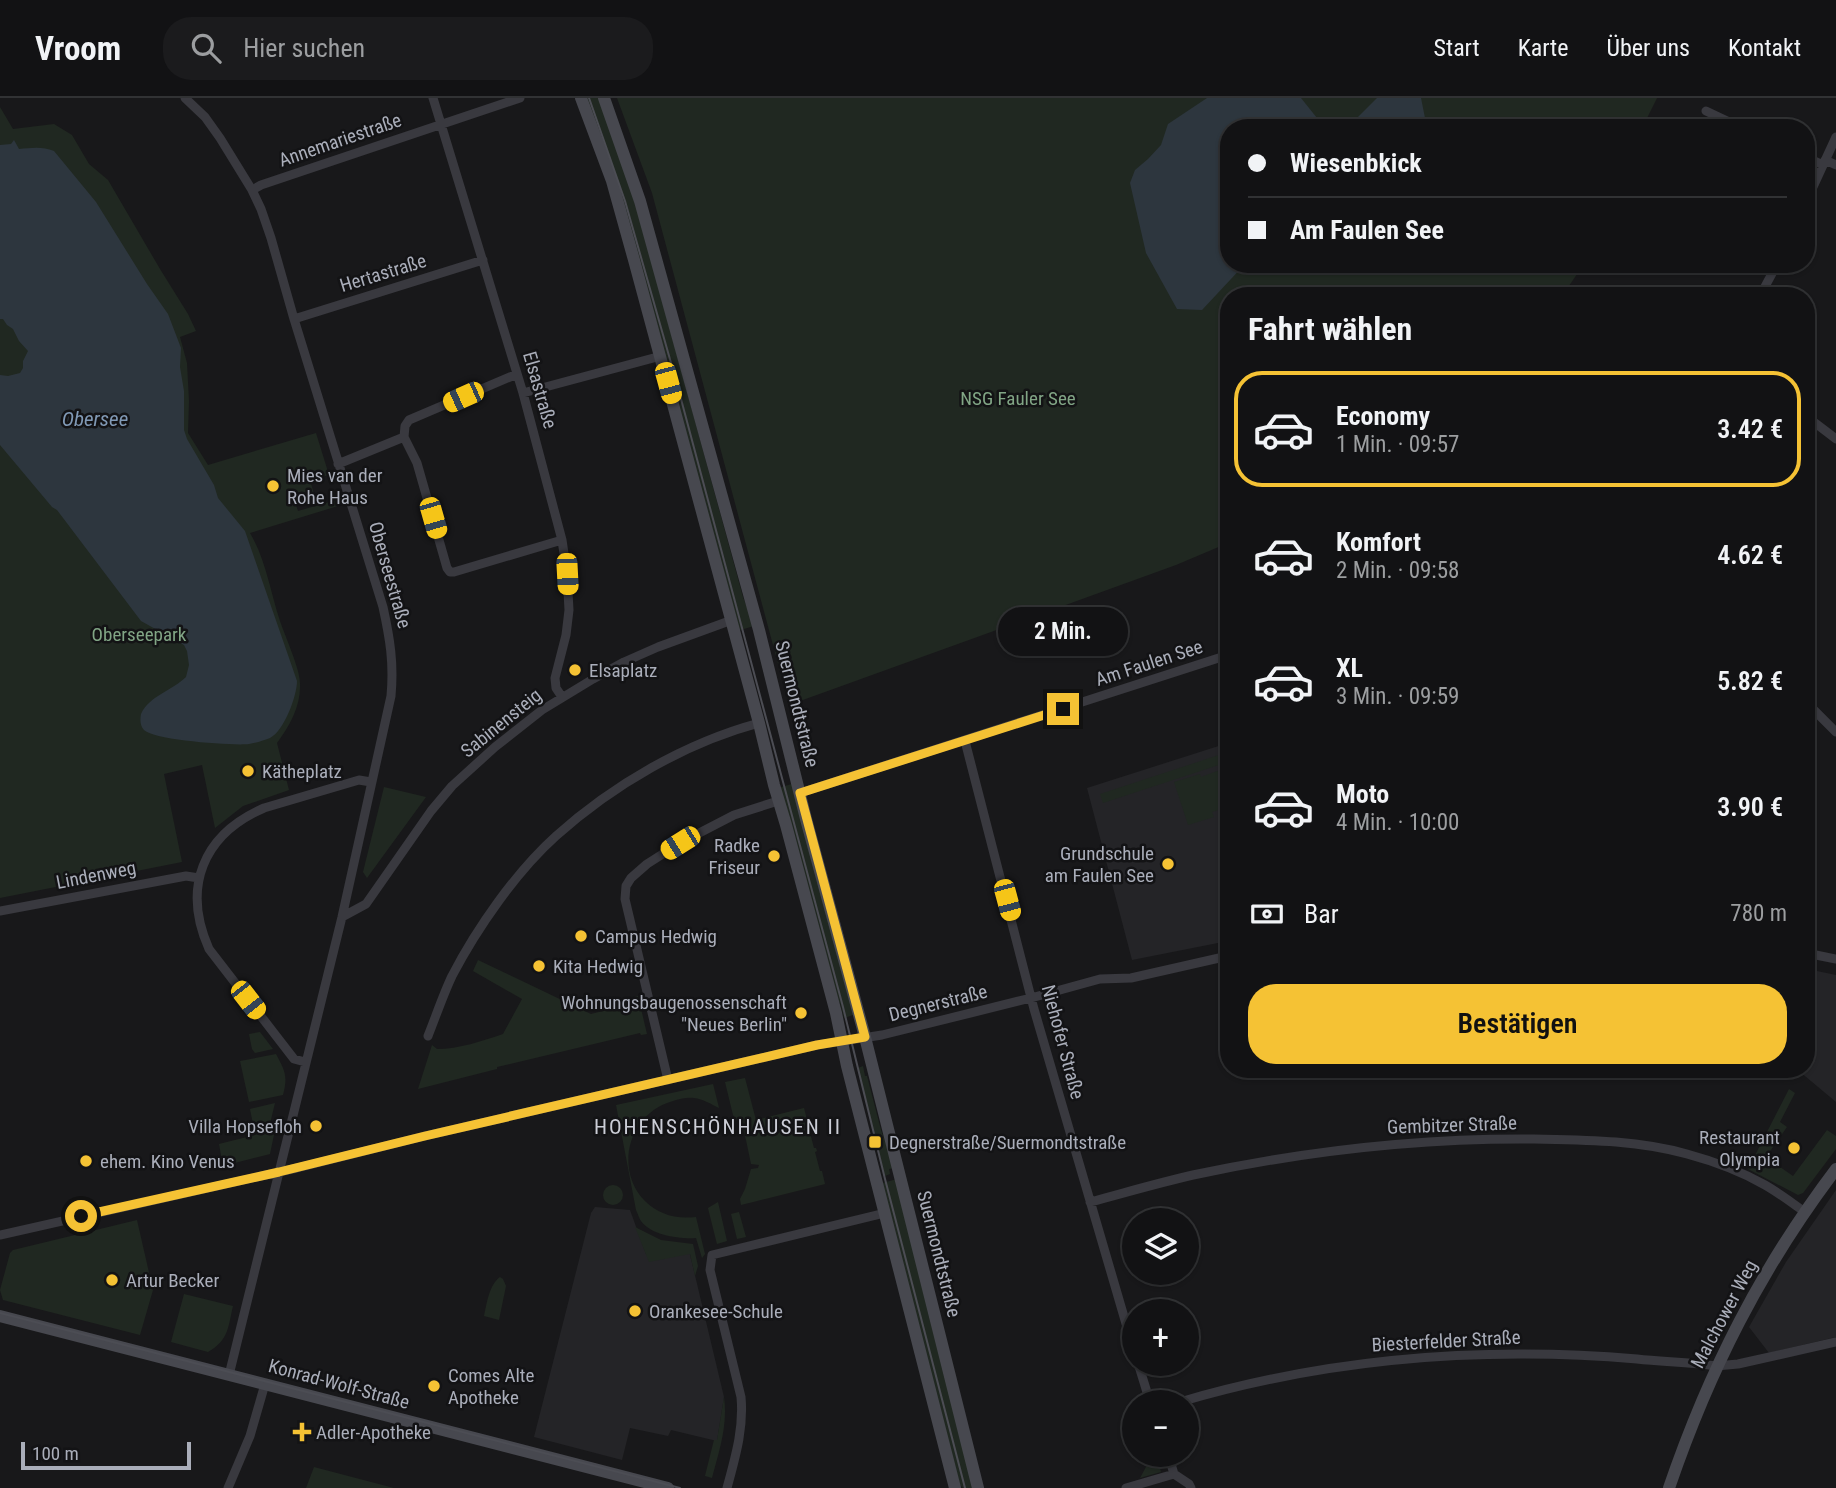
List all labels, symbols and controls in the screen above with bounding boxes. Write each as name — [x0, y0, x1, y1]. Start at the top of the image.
search box — [163, 17, 653, 80]
text: Vroom — [35, 29, 121, 68]
icon: search — [187, 29, 225, 67]
text: Hier suchen — [243, 33, 365, 63]
text: Start — [1434, 34, 1480, 62]
text: Karte — [1518, 34, 1568, 62]
text: Über uns — [1606, 34, 1690, 62]
text: Kontakt — [1728, 34, 1801, 62]
street label: Annemariestraße — [276, 108, 405, 172]
text: Wiesenbkick — [1290, 148, 1422, 178]
text: Am Faulen See — [1290, 215, 1444, 245]
street label: Hertastraße — [337, 249, 429, 297]
text: Fahrt wählen — [1248, 310, 1412, 348]
street label: Elsastraße — [518, 349, 562, 431]
car — [653, 360, 684, 406]
car — [440, 379, 487, 415]
park label: NSG Fauler See — [960, 387, 1076, 410]
icon: car — [1252, 398, 1315, 461]
text: Economy — [1336, 401, 1430, 431]
water label: Obersee — [62, 407, 128, 431]
text: 3.42 € — [1717, 414, 1783, 444]
text: 1 Min. · 09:57 — [1336, 431, 1459, 458]
place label: Mies van der Rohe Haus — [287, 464, 383, 509]
marker: Mies van der Rohe Haus — [265, 478, 281, 494]
car — [418, 495, 449, 541]
street label: Oberseestraße — [364, 519, 416, 631]
icon: car — [1252, 524, 1315, 587]
text: Komfort — [1336, 527, 1421, 557]
text: 4.62 € — [1717, 540, 1783, 570]
car — [556, 552, 579, 596]
text: 2 Min. · 09:58 — [1336, 557, 1459, 584]
callout: 2 Min. — [998, 608, 1128, 656]
text: 2 Min. — [1034, 618, 1092, 645]
park label: Oberseepark — [92, 623, 187, 646]
street label: Am Faulen See — [1093, 635, 1206, 691]
street label: Suermondtstraße — [770, 638, 824, 770]
icon: car — [1252, 650, 1315, 713]
text: XL — [1336, 653, 1363, 683]
place label: Elsaplatz — [589, 659, 657, 682]
marker: Elsaplatz — [567, 662, 583, 678]
text: 5.82 € — [1717, 666, 1783, 696]
text: 3 Min. · 09:59 — [1336, 683, 1459, 710]
street label: Sabinensteig — [456, 684, 546, 762]
route end — [1047, 693, 1079, 725]
place label: Kätheplatz — [262, 760, 342, 783]
marker: Kätheplatz — [240, 763, 256, 779]
icon: car — [1252, 776, 1315, 839]
text: Moto — [1336, 779, 1389, 809]
text: 3.90 € — [1717, 792, 1783, 822]
text: 4 Min. · 10:00 — [1336, 809, 1459, 836]
car — [657, 823, 704, 863]
place label: Radke Friseur — [708, 834, 760, 879]
place label: Grundschule am Faulen See — [1045, 842, 1154, 887]
marker: Radke Friseur — [766, 848, 782, 864]
street label: Lindenweg — [54, 856, 138, 894]
marker: Grundschule am Faulen See — [1160, 856, 1176, 872]
car — [992, 877, 1023, 923]
icon: cash — [1248, 895, 1286, 933]
text: Bar — [1304, 899, 1339, 929]
text: 780 m — [1730, 900, 1787, 927]
place label: Campus Hedwig — [595, 925, 717, 948]
marker: Campus Hedwig — [573, 928, 589, 944]
place label: Kita Hedwig — [553, 955, 643, 978]
marker: Kita Hedwig — [531, 958, 547, 974]
car — [227, 977, 270, 1023]
street label: Degnerstraße — [886, 980, 990, 1026]
street label: Niehofer Straße — [1037, 982, 1089, 1102]
button: Bestätigen — [1248, 984, 1787, 1064]
place label: Wohnungsbaugenossenschaft "Neues Berlin" — [561, 991, 787, 1036]
marker: Wohnungsbaugenossenschaft "Neues Berlin" — [793, 1005, 809, 1021]
street label: Gembitzer Straße — [1387, 1111, 1517, 1139]
place label: Villa Hopsefloh — [188, 1115, 302, 1138]
district label: HOHENSCHÖNHAUSEN II — [594, 1115, 842, 1139]
marker: Villa Hopsefloh — [308, 1118, 324, 1134]
place label: Restaurant Olympia — [1699, 1126, 1780, 1171]
place label: Degnerstraße/Suermondtstraße — [889, 1131, 1126, 1154]
marker: Degnerstraße/Suermondtstraße — [867, 1134, 883, 1150]
marker: Restaurant Olympia — [1786, 1140, 1802, 1156]
place label: ehem. Kino Venus — [100, 1150, 235, 1173]
marker: ehem. Kino Venus — [78, 1153, 94, 1169]
street label: Suermondtstraße — [912, 1188, 966, 1320]
route start — [65, 1200, 97, 1232]
map controls — [1122, 1208, 1199, 1467]
button: layers — [1122, 1208, 1199, 1285]
street label: Malchower Weg — [1686, 1256, 1762, 1372]
place label: Artur Becker — [126, 1269, 220, 1292]
marker: Artur Becker — [104, 1272, 120, 1288]
button: + — [1122, 1299, 1199, 1376]
place label: Orankesee-Schule — [649, 1300, 783, 1323]
marker: Orankesee-Schule — [627, 1303, 643, 1319]
street label: Biesterfelder Straße — [1371, 1326, 1521, 1356]
street label: Konrad-Wolf-Straße — [266, 1354, 412, 1414]
place label: Comes Alte Apotheke — [448, 1364, 534, 1409]
marker: Comes Alte Apotheke — [426, 1378, 442, 1394]
button: − — [1122, 1390, 1199, 1467]
place label: Adler-Apotheke — [316, 1421, 431, 1444]
marker: Adler-Apotheke — [294, 1424, 310, 1440]
scale bar — [21, 1439, 191, 1471]
text: 100 m — [32, 1442, 79, 1465]

